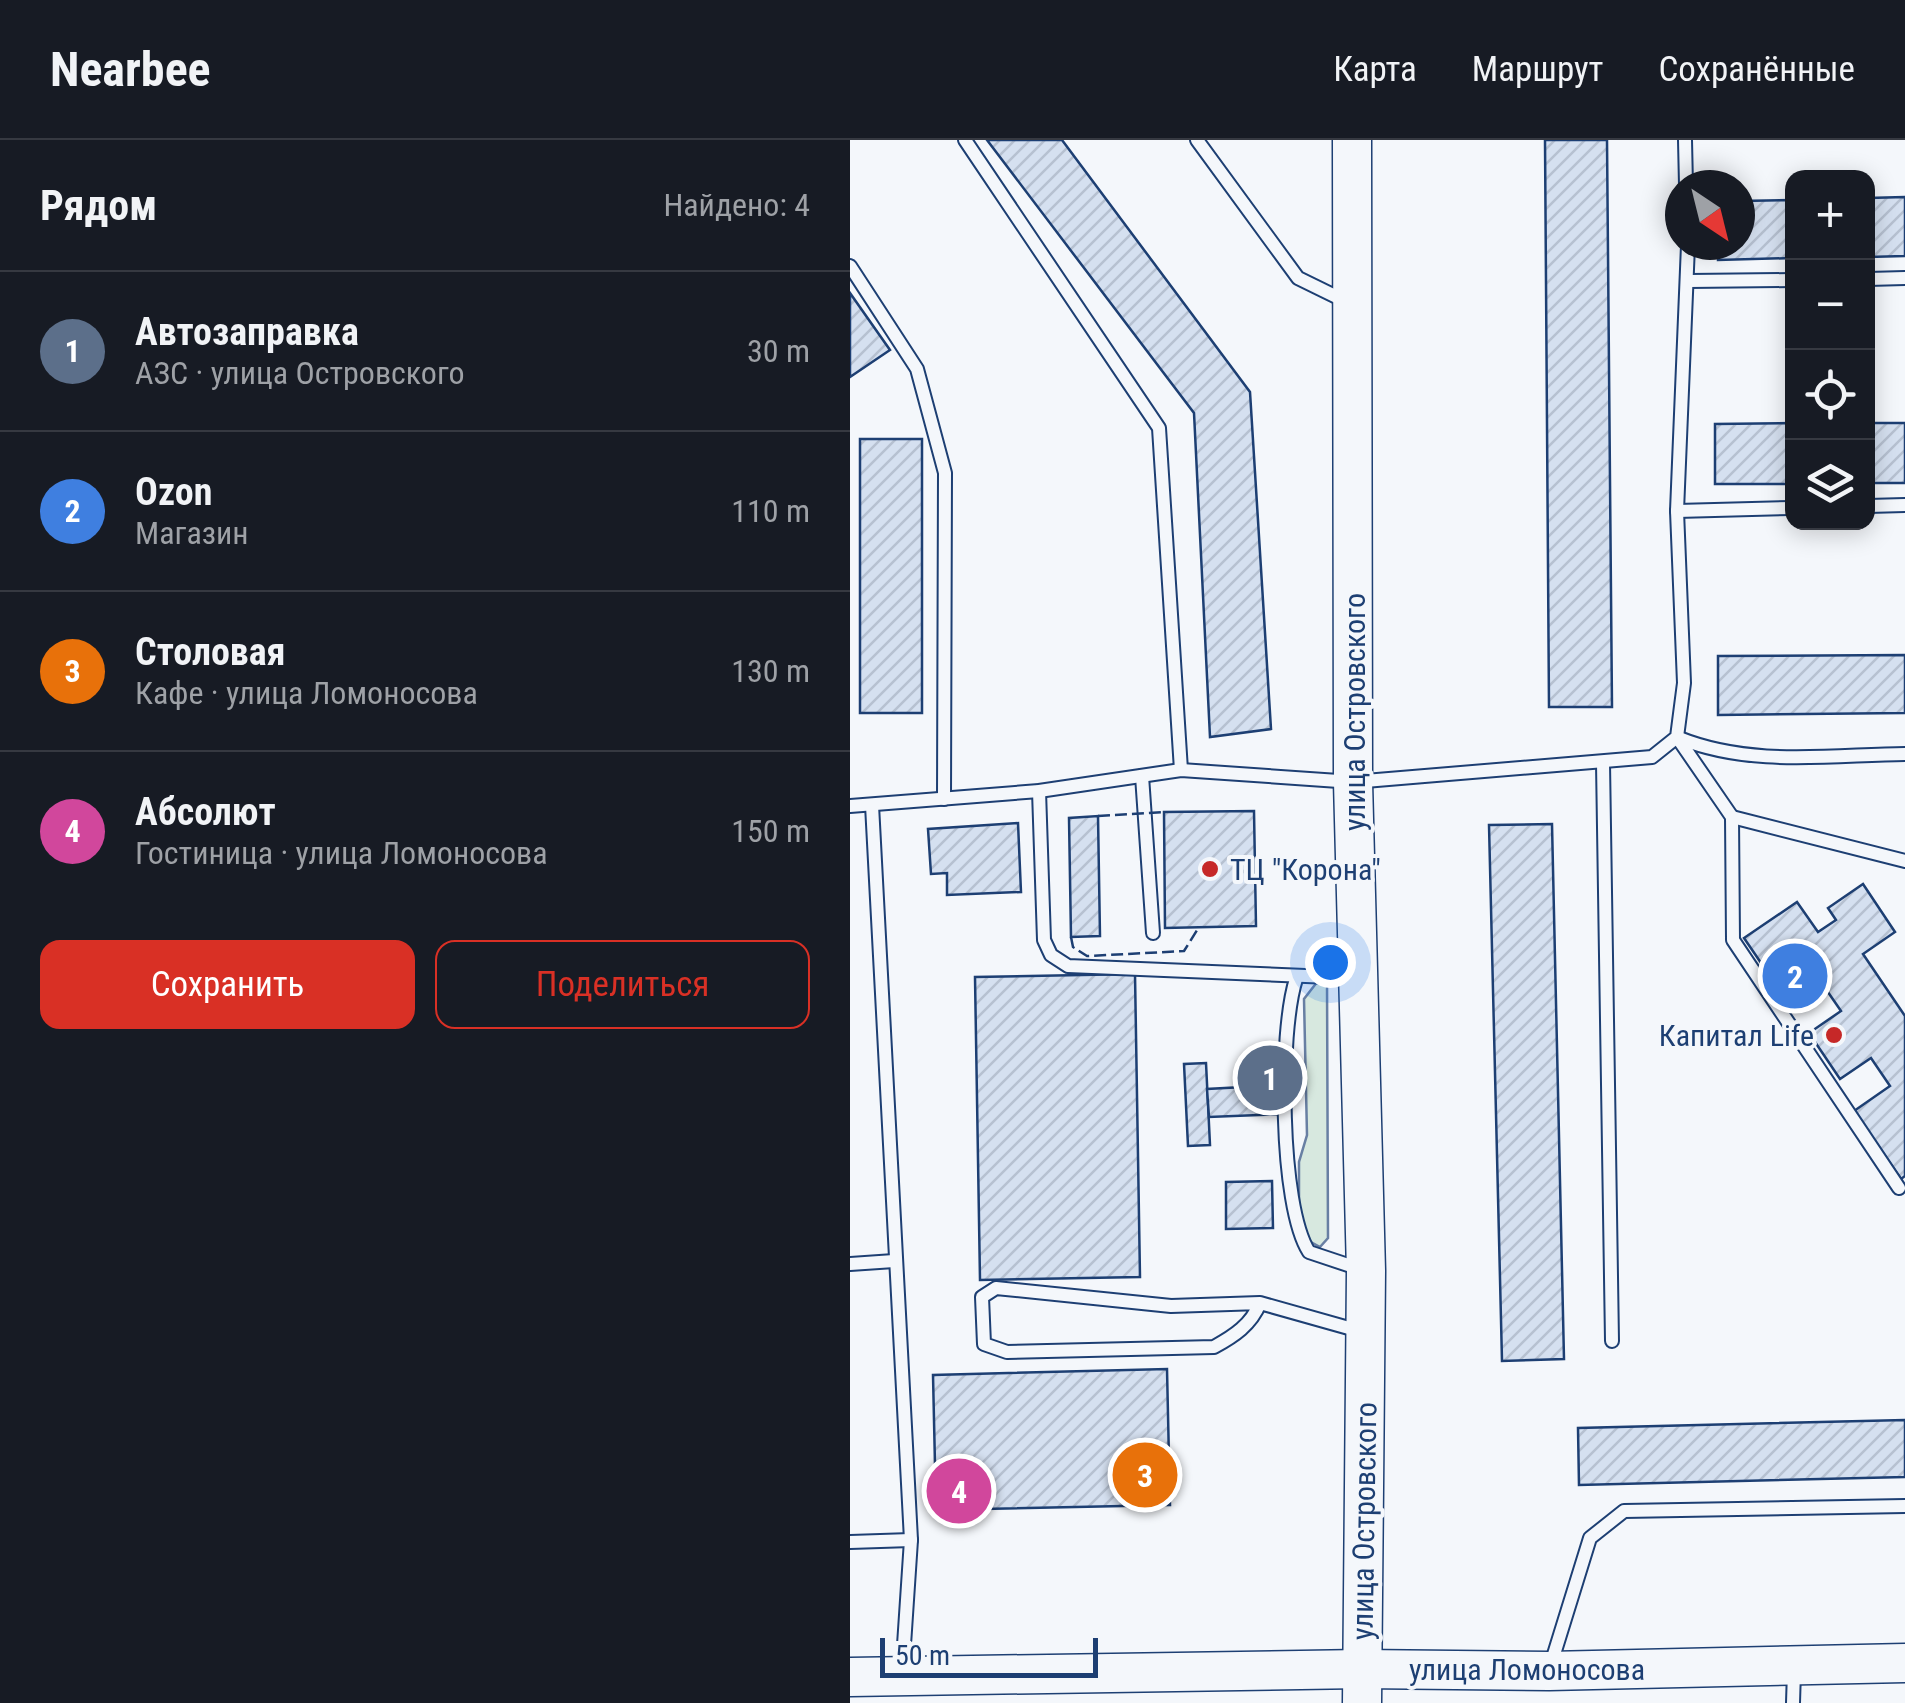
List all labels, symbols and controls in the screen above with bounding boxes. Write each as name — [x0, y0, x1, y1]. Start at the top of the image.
text: Nearbee — [50, 41, 211, 98]
text: Карта — [1333, 49, 1417, 90]
text: Маршрут — [1472, 49, 1604, 90]
text: Сохранённые — [1659, 49, 1855, 90]
north arrow — [1665, 170, 1755, 260]
map controls — [1785, 170, 1875, 530]
button: + — [1785, 170, 1875, 260]
text: Рядом — [40, 181, 157, 230]
text: Найдено: 4 — [663, 186, 810, 224]
button: − — [1785, 260, 1875, 350]
text: Автозаправка — [135, 310, 359, 354]
text: 1 — [64, 332, 81, 370]
text: 30 m — [747, 332, 810, 370]
button: locate — [1785, 350, 1875, 440]
text: АЗС · улица Островского — [135, 354, 465, 392]
button: layers — [1785, 440, 1875, 530]
text: Ozon — [135, 470, 212, 514]
text: 2 — [64, 492, 81, 530]
text: 110 m — [731, 492, 810, 530]
text: Магазин — [135, 514, 249, 552]
street label: улица Островского — [1337, 593, 1372, 831]
text: Столовая — [135, 630, 285, 674]
text: 3 — [64, 652, 81, 690]
text: 130 m — [731, 652, 810, 690]
text: Кафе · улица Ломоносова — [135, 674, 478, 712]
text: Абсолют — [135, 790, 276, 834]
text: 4 — [64, 812, 81, 850]
text: 150 m — [731, 812, 810, 850]
text: Гостиница · улица Ломоносова — [135, 834, 548, 872]
place label: ТЦ "Корона" — [1230, 852, 1381, 887]
marker: ТЦ "Корона" — [1199, 858, 1221, 880]
your location — [1305, 937, 1356, 988]
pin: 2 — [1762, 938, 1828, 1014]
button: Сохранить — [40, 940, 415, 1029]
button: Поделиться — [435, 940, 810, 1029]
place label: Капитал Life — [1659, 1018, 1814, 1053]
marker: Капитал Life — [1823, 1024, 1845, 1046]
pin: 1 — [1238, 1040, 1302, 1116]
street label: улица Островского — [1344, 1402, 1384, 1640]
pin: 3 — [1112, 1438, 1178, 1512]
pin: 4 — [926, 1454, 992, 1528]
scale bar — [880, 1633, 1098, 1678]
text: 50 m — [895, 1639, 950, 1672]
street label: улица Ломоносова — [1409, 1652, 1645, 1687]

